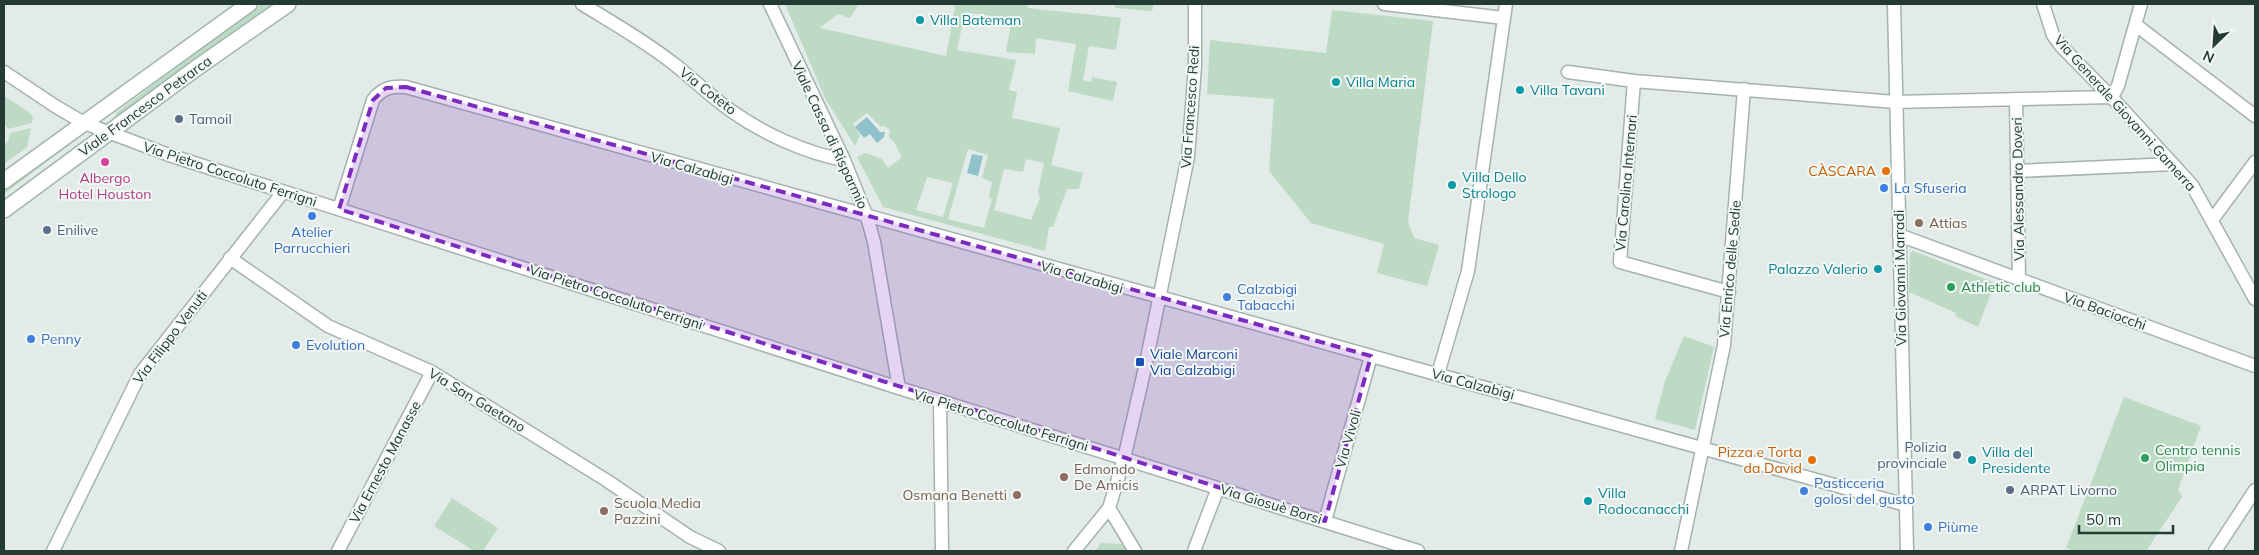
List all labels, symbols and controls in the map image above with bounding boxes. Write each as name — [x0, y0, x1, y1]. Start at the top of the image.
place label: Villa Bateman — [930, 11, 1021, 29]
marker: Villa Bateman — [914, 14, 926, 26]
north arrow — [2189, 20, 2239, 70]
street label: Via Generale Giovanni Gamerra — [2050, 31, 2200, 195]
street label: Via Francesco Redi — [1177, 45, 1203, 169]
text: N — [2200, 46, 2217, 67]
street label: Viale Francesco Petrarca — [75, 52, 215, 160]
street label: Viale Cassa di Risparmio — [788, 58, 872, 212]
street label: Via Coteto — [676, 63, 740, 119]
place label: Villa Maria — [1346, 73, 1415, 91]
marker: Villa Maria — [1330, 76, 1342, 88]
place label: Villa Tavani — [1530, 81, 1605, 99]
marker: Villa Tavani — [1514, 84, 1526, 96]
place label: Tamoil — [189, 110, 232, 128]
marker: Tamoil — [173, 113, 185, 125]
street label: Via Carolina Internari — [1611, 114, 1641, 252]
street label: Via Alessandro Doveri — [2008, 117, 2028, 261]
street label: Via Pietro Coccoluto Ferrigni — [141, 137, 319, 211]
street label: Via Calzabigi — [649, 148, 735, 188]
marker: Albergo Hotel Houston — [99, 156, 111, 168]
place label: CÀSCARA — [1808, 162, 1877, 180]
marker: CÀSCARA — [1880, 165, 1892, 177]
place label: Villa Dello Strologo — [1462, 168, 1527, 202]
place label: Albergo Hotel Houston — [59, 169, 151, 203]
marker: Villa Dello Strologo — [1446, 179, 1458, 191]
place label: La Sfuseria — [1894, 179, 1967, 197]
marker: La Sfuseria — [1878, 182, 1890, 194]
street label: Via Enrico delle Sedie — [1715, 199, 1745, 339]
marker: Atelier Parrucchieri — [306, 210, 318, 222]
street label: Via Giovanni Marradi — [1890, 210, 1910, 346]
place label: Attias — [1929, 214, 1967, 232]
marker: Attias — [1913, 217, 1925, 229]
place label: Enilive — [57, 221, 98, 239]
place label: Atelier Parrucchieri — [274, 223, 350, 257]
marker: Enilive — [41, 224, 53, 236]
street label: Via Calzabigi — [1039, 257, 1125, 297]
street label: Via Pietro Coccoluto Ferrigni — [527, 260, 705, 334]
place label: Palazzo Valerio — [1768, 260, 1868, 278]
marker: Palazzo Valerio — [1872, 263, 1884, 275]
place label: Athletic club — [1961, 278, 2041, 296]
place label: Calzabigi Tabacchi — [1237, 280, 1297, 314]
marker: Athletic club — [1945, 281, 1957, 293]
street label: Via Filippo Venuti — [129, 287, 211, 387]
street label: Via Baciocchi — [2061, 288, 2149, 334]
marker: Calzabigi Tabacchi — [1221, 291, 1233, 303]
place label: Penny — [41, 330, 82, 348]
marker: Penny — [25, 333, 37, 345]
place label: Evolution — [306, 336, 365, 354]
marker: Evolution — [290, 339, 302, 351]
place label: Viale Marconi Via Calzabigi — [1150, 345, 1238, 379]
marker: Viale Marconi Via Calzabigi — [1134, 356, 1146, 368]
street label: Via San Gaetano — [425, 364, 529, 436]
street label: Via Calzabigi — [1429, 364, 1517, 404]
street label: Via Pietro Coccoluto Ferrigni — [911, 385, 1091, 455]
street label: Via Ernesto Manasse — [345, 398, 425, 526]
street label: Via Vivoli — [1331, 408, 1365, 470]
place label: Polizia provinciale — [1877, 438, 1947, 472]
place label: Centro tennis Olimpia — [2155, 441, 2241, 475]
place label: Pizza e Torta da David — [1718, 443, 1802, 477]
place label: Villa del Presidente — [1982, 443, 2051, 477]
marker: Polizia provinciale — [1951, 449, 1963, 461]
marker: Centro tennis Olimpia — [2139, 452, 2151, 464]
marker: Pizza e Torta da David — [1806, 454, 1818, 466]
marker: Villa del Presidente — [1966, 454, 1978, 466]
place label: Edmondo De Amicis — [1074, 460, 1139, 494]
marker: Edmondo De Amicis — [1058, 471, 1070, 483]
place label: Pasticceria golosi del gusto — [1814, 474, 1915, 508]
street label: Via Giosuè Borsi — [1218, 480, 1324, 528]
place label: ARPAT Livorno — [2020, 481, 2117, 499]
place label: Villa Rodocanacchi — [1598, 484, 1689, 518]
marker: ARPAT Livorno — [2004, 484, 2016, 496]
marker: Pasticceria golosi del gusto — [1798, 485, 1810, 497]
place label: Osmana Benetti — [902, 486, 1007, 504]
marker: Osmana Benetti — [1011, 489, 1023, 501]
place label: Scuola Media Pazzini — [614, 494, 701, 528]
marker: Villa Rodocanacchi — [1582, 495, 1594, 507]
scale bar — [2079, 502, 2173, 534]
marker: Scuola Media Pazzini — [598, 505, 610, 517]
text: 50 m — [2086, 510, 2121, 529]
place label: Piùme — [1938, 518, 1978, 536]
marker: Piùme — [1922, 521, 1934, 533]

